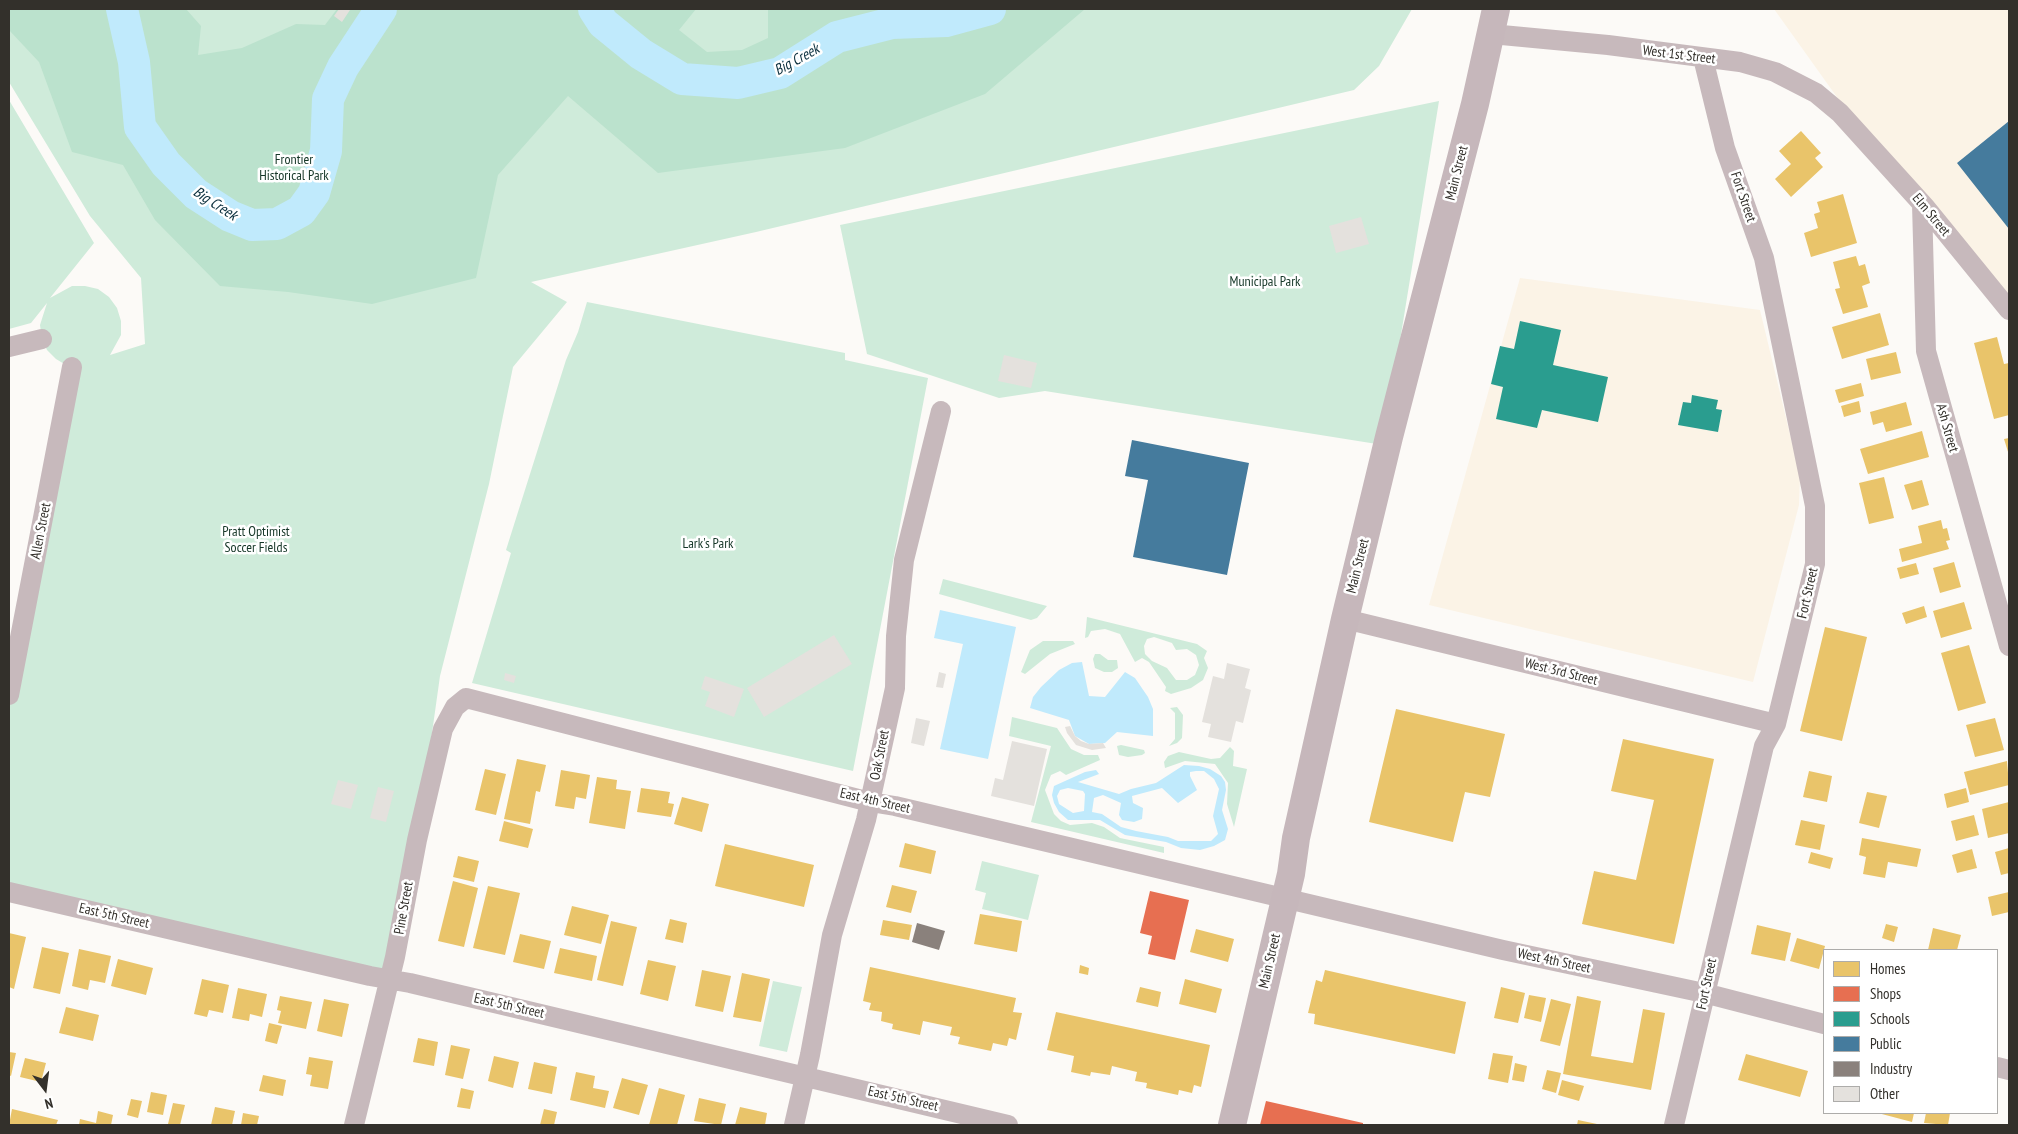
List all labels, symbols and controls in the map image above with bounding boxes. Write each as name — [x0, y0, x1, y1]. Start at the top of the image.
water label: Big Creek — [771, 40, 823, 80]
street label: West 1st Street — [1642, 42, 1716, 68]
street label: Main Street — [1442, 144, 1472, 202]
park label: Frontier Historical Park — [259, 152, 329, 184]
street label: Fort Street — [1727, 170, 1759, 224]
water label: Big Creek — [190, 183, 240, 225]
street label: Elm Street — [1908, 190, 1954, 240]
park label: Municipal Park — [1230, 274, 1300, 290]
street label: Ash Street — [1932, 402, 1962, 454]
street label: Allen Street — [27, 501, 55, 561]
park label: Pratt Optimist Soccer Fields — [222, 524, 290, 556]
park label: Lark's Park — [683, 536, 733, 552]
street label: Main Street — [1343, 537, 1373, 595]
street label: Fort Street — [1794, 566, 1822, 620]
street label: West 3rd Street — [1523, 655, 1599, 689]
street label: Oak Street — [867, 729, 893, 781]
street label: East 4th Street — [838, 785, 912, 817]
street label: Pine Street — [391, 880, 417, 936]
street label: East 5th Street — [77, 900, 151, 932]
street label: Main Street — [1256, 932, 1284, 990]
street label: West 4th Street — [1516, 945, 1592, 977]
legend — [1823, 949, 1998, 1114]
street label: Fort Street — [1693, 957, 1721, 1011]
text: Homes — [1870, 959, 1906, 978]
text: Shops — [1870, 984, 1901, 1003]
street label: East 5th Street — [472, 990, 546, 1022]
text: Schools — [1870, 1009, 1910, 1028]
text: Public — [1870, 1034, 1901, 1053]
text: Industry — [1870, 1059, 1912, 1078]
north arrow — [20, 1064, 70, 1114]
street label: East 5th Street — [866, 1083, 940, 1115]
text: Other — [1870, 1084, 1899, 1103]
text: N — [43, 1094, 55, 1113]

